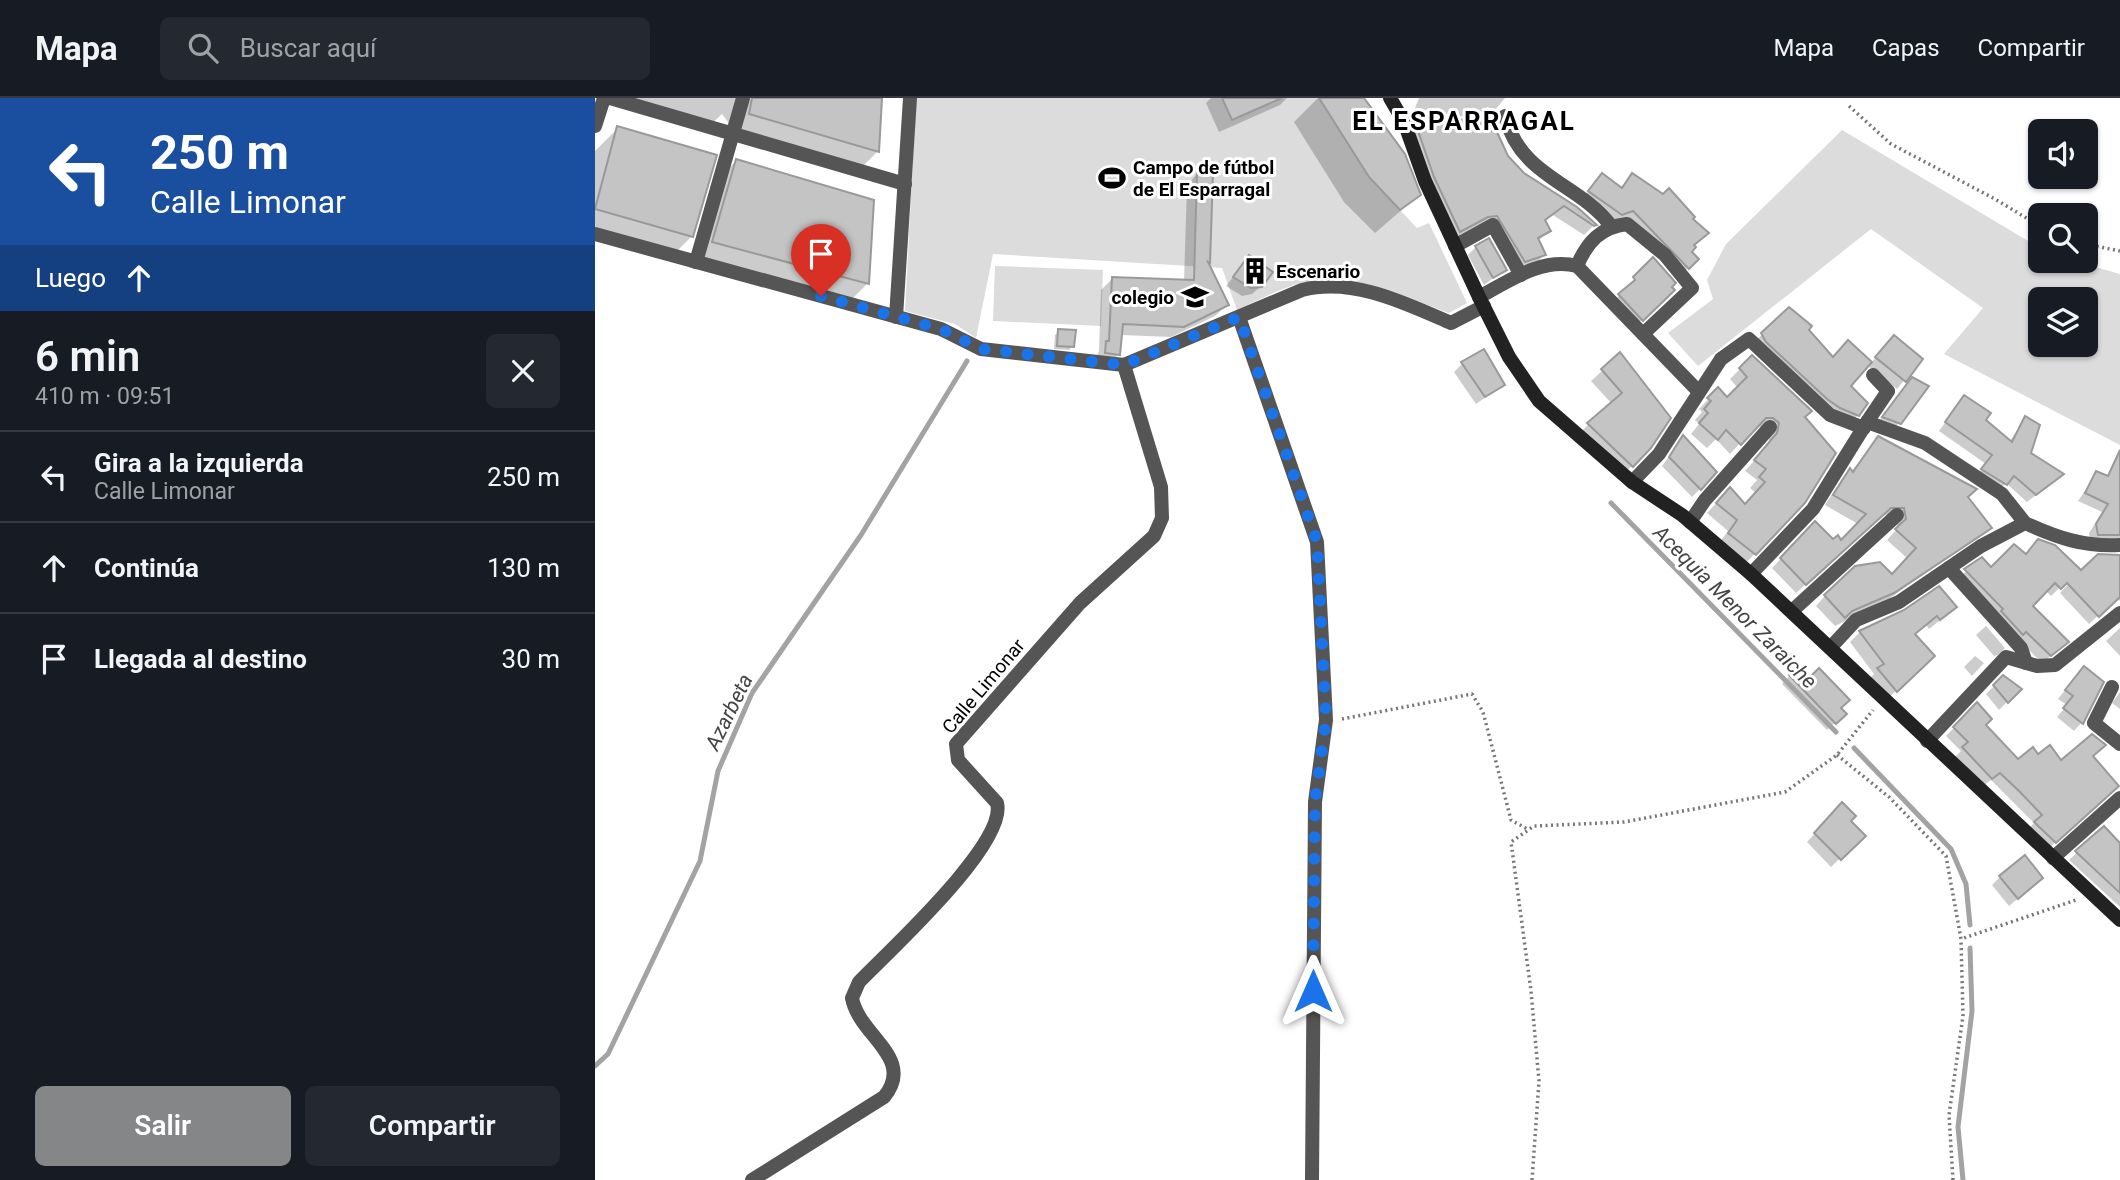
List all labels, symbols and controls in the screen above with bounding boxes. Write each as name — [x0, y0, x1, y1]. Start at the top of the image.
search box — [160, 17, 650, 80]
text: Mapa — [35, 29, 118, 68]
icon: search — [184, 29, 222, 67]
text: Buscar aquí — [240, 33, 376, 63]
text: Mapa — [1773, 34, 1834, 62]
text: Capas — [1872, 34, 1940, 62]
text: Compartir — [1978, 34, 2085, 62]
district label: EL ESPARRAGAL — [1352, 106, 1576, 136]
map controls — [2028, 119, 2098, 357]
button: sound — [2028, 119, 2098, 189]
text: 250 m — [150, 124, 289, 181]
icon: left — [35, 126, 126, 217]
place label: Campo de fútbol de El Esparragal — [1133, 156, 1274, 201]
sports icon: Campo de fútbol de El Esparragal — [1097, 163, 1127, 193]
text: Calle Limonar — [150, 183, 346, 221]
button: search — [2028, 203, 2098, 273]
pin — [791, 224, 851, 296]
icon: arrive — [802, 235, 840, 273]
building icon: Escenario — [1240, 256, 1270, 286]
icon: ahead — [120, 259, 158, 297]
place label: Escenario — [1276, 260, 1360, 283]
text: Luego — [35, 263, 106, 293]
school or university icon: colegio — [1180, 282, 1210, 312]
place label: colegio — [1111, 286, 1174, 309]
button: layers — [2028, 287, 2098, 357]
text: 6 min — [35, 332, 140, 381]
button: close — [486, 334, 560, 408]
text: 410 m · 09:51 — [35, 383, 174, 410]
text: Gira a la izquierda — [94, 448, 304, 478]
icon: left — [35, 458, 73, 496]
text: 250 m — [487, 462, 560, 492]
text: Calle Limonar — [94, 478, 235, 505]
water label: Acequia Menor Zaraiche — [1648, 520, 1822, 694]
icon: ahead — [35, 549, 73, 587]
text: Continúa — [94, 553, 199, 583]
text: 130 m — [487, 553, 560, 583]
street label: Calle Limonar — [937, 634, 1030, 738]
icon: arrive — [35, 640, 73, 678]
text: Llegada al destino — [94, 644, 307, 674]
text: 30 m — [502, 644, 560, 674]
water label: Azarbeta — [700, 670, 758, 755]
position arrow — [1276, 954, 1350, 1028]
button: Salir — [35, 1086, 291, 1166]
button: Compartir — [305, 1086, 560, 1166]

